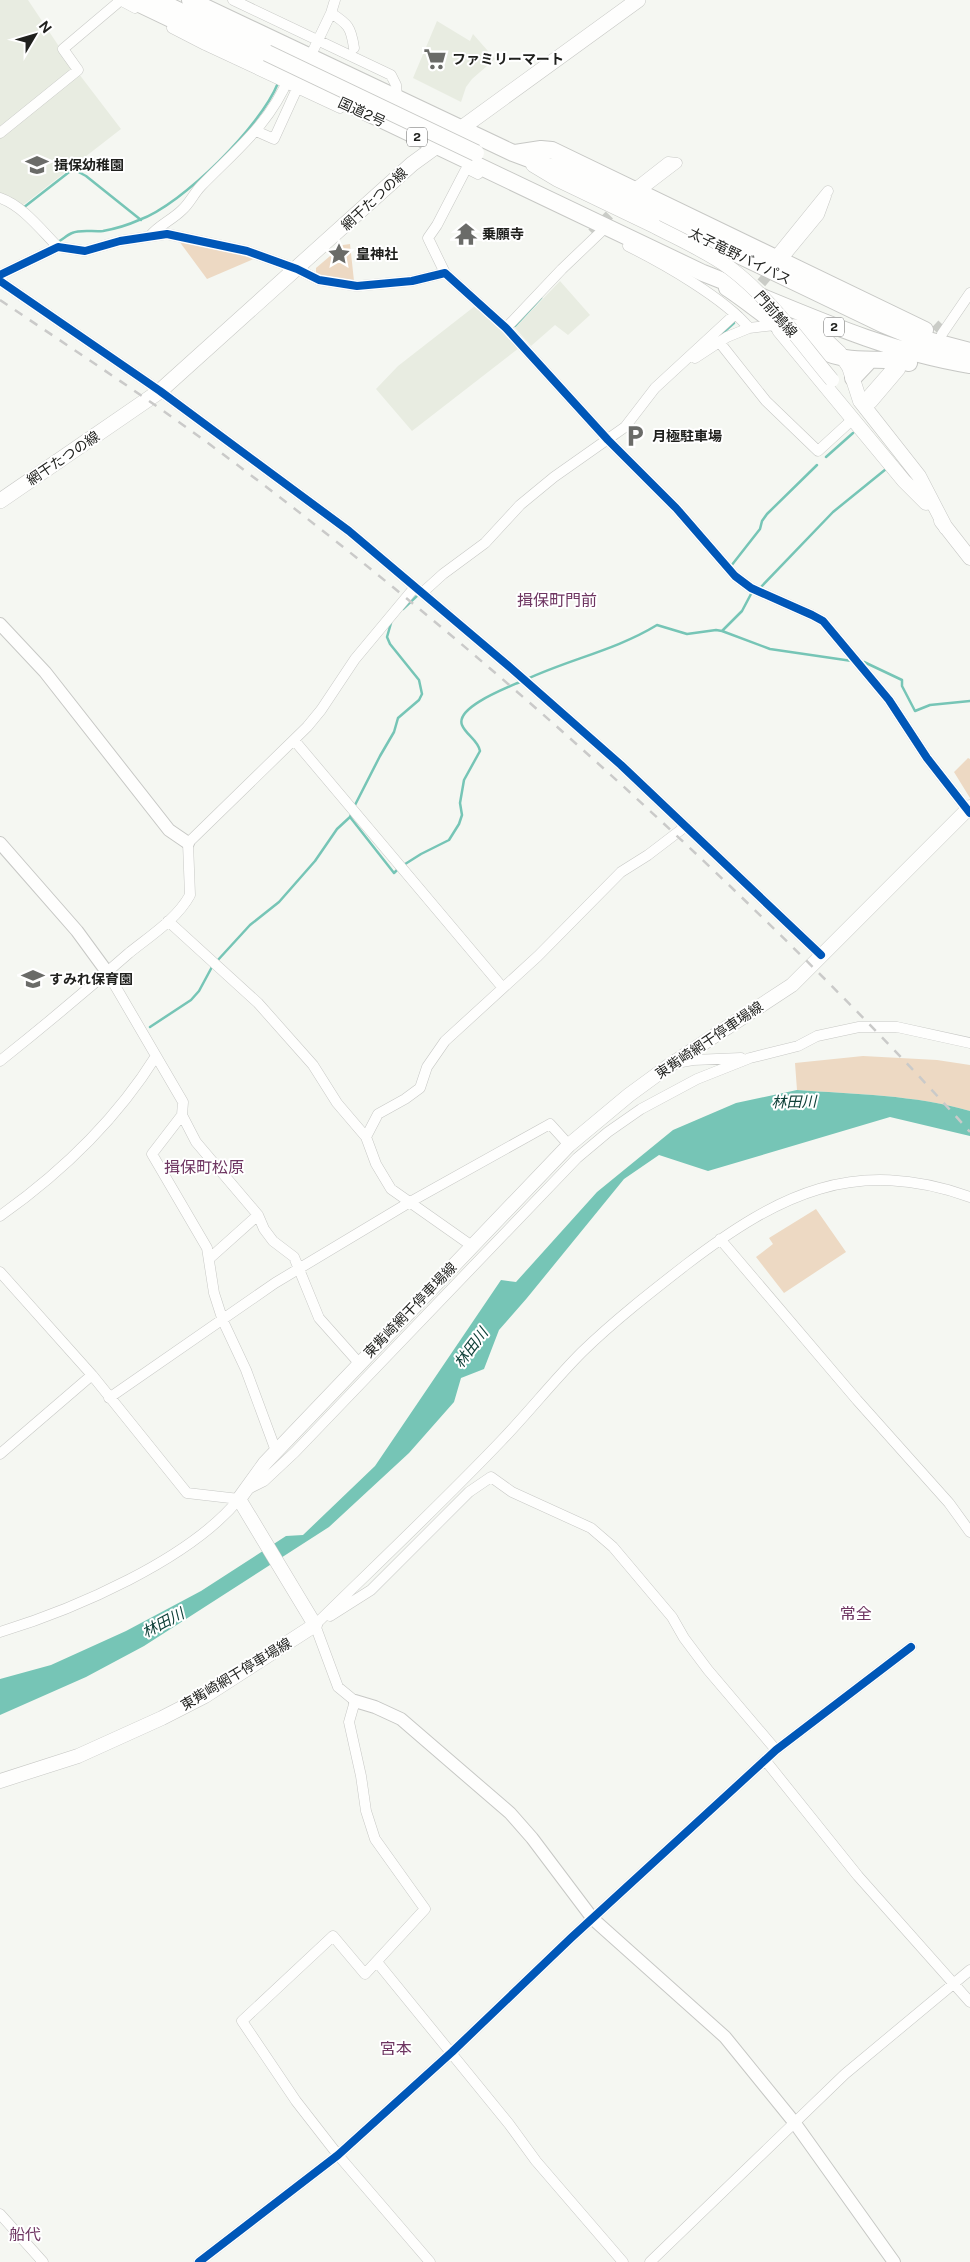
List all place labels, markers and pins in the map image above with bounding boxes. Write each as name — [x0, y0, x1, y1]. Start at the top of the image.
supermarket icon: ファミリーマート — [422, 46, 448, 72]
place label: ファミリーマート — [452, 51, 564, 67]
school or university icon: 揖保幼稚園 — [24, 152, 50, 178]
place label: 揖保幼稚園 — [54, 157, 124, 173]
temple icon: 乗願寺 — [453, 221, 479, 247]
place label: 乗願寺 — [482, 226, 524, 242]
place icon: 皇神社 — [326, 241, 352, 267]
place label: 皇神社 — [356, 246, 398, 262]
parking icon: 月極駐車場 — [622, 423, 648, 449]
place label: 月極駐車場 — [652, 428, 722, 444]
school or university icon: すみれ保育園 — [20, 966, 46, 992]
place label: すみれ保育園 — [49, 971, 133, 987]

